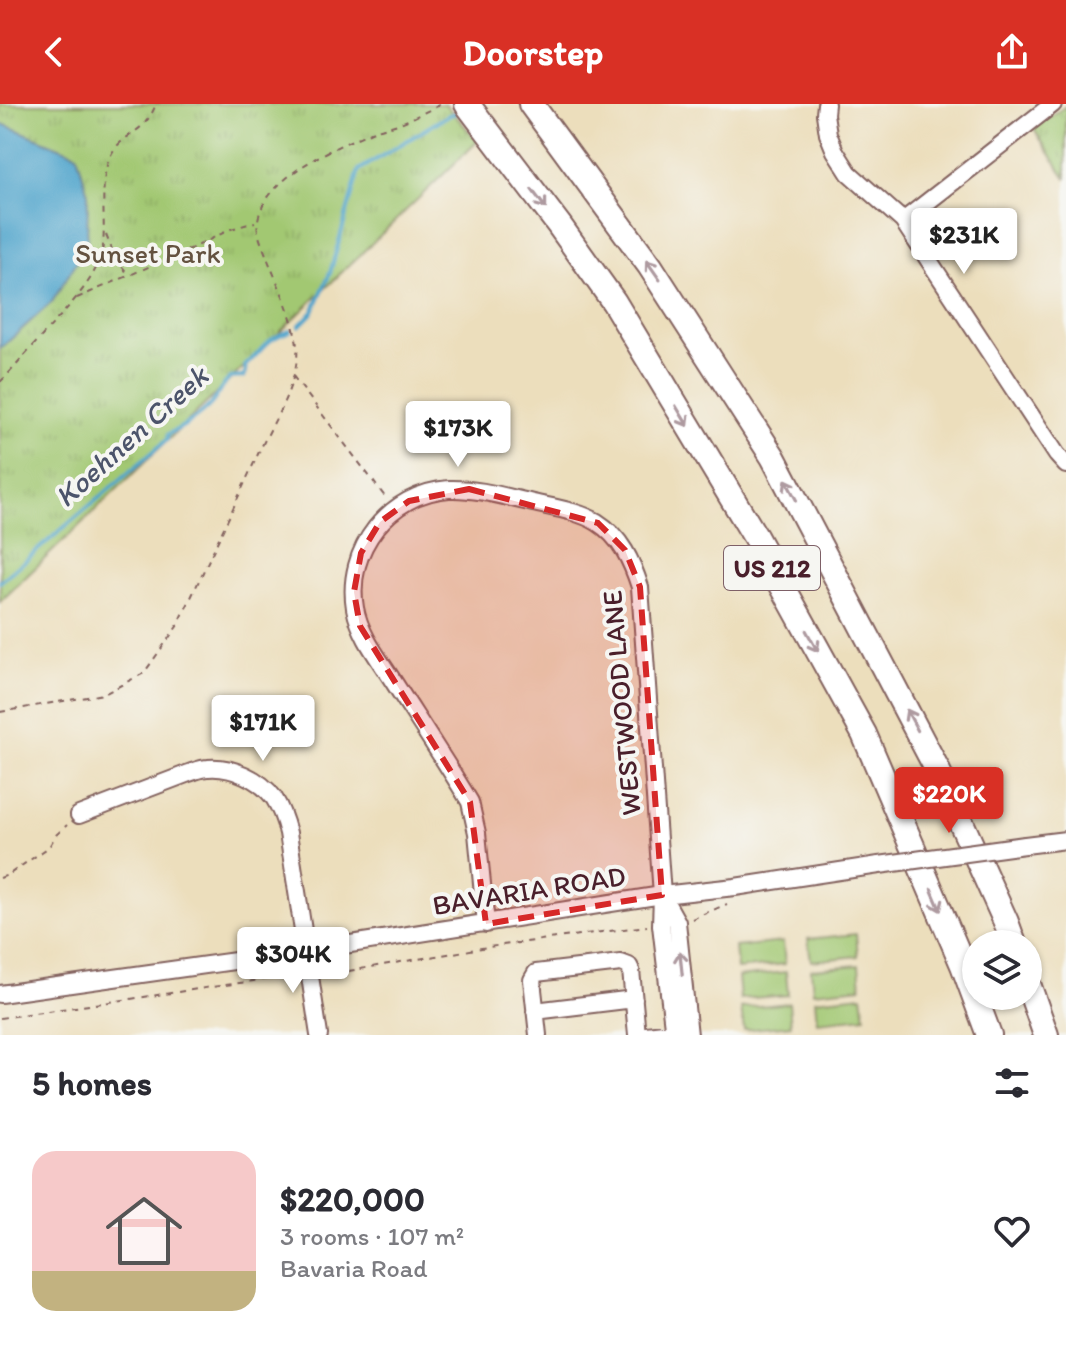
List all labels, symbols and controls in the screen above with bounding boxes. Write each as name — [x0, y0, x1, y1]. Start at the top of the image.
icon: back — [32, 30, 76, 74]
icon: share — [990, 30, 1034, 74]
text: Doorstep — [463, 31, 603, 74]
one-way arrow — [531, 187, 548, 209]
pin: $231K — [908, 208, 1020, 276]
text: $231K — [929, 218, 999, 250]
park label: Sunset Park — [75, 236, 221, 270]
one-way arrow — [645, 260, 661, 282]
water label: Koehnen Creek — [47, 356, 217, 515]
pin: $173K — [402, 401, 514, 469]
one-way arrow — [674, 404, 690, 427]
text: $173K — [424, 411, 492, 443]
one-way arrow — [782, 479, 798, 503]
road number: US 212 — [724, 546, 820, 590]
street label: WESTWOOD LANE — [594, 589, 648, 817]
one-way arrow — [805, 628, 820, 652]
pin: $171K — [207, 695, 319, 763]
text: $171K — [230, 705, 296, 737]
one-way arrow — [903, 709, 919, 733]
pin: $220K — [893, 767, 1005, 835]
text: $220K — [912, 777, 986, 809]
street label: BAVARIA ROAD — [430, 858, 628, 922]
one-way arrow — [929, 888, 944, 912]
pin: $304K — [237, 927, 349, 995]
map controls — [962, 930, 1042, 1010]
button: layers — [962, 930, 1042, 1010]
text: $304K — [255, 937, 331, 969]
one-way arrow — [674, 950, 689, 977]
icon: filters — [990, 1061, 1034, 1105]
text: 5 homes — [32, 1063, 152, 1104]
text: $220,000 — [280, 1179, 425, 1220]
icon: home — [96, 1183, 192, 1279]
icon: heart — [990, 1209, 1034, 1253]
text: 3 rooms · 107 m² — [280, 1220, 464, 1252]
text: Bavaria Road — [280, 1252, 428, 1284]

